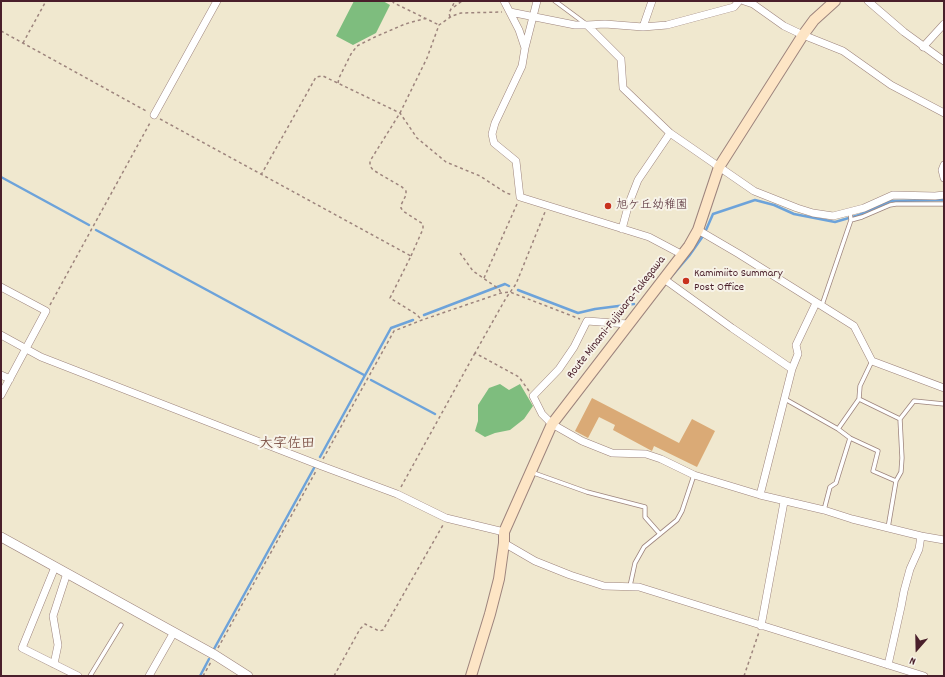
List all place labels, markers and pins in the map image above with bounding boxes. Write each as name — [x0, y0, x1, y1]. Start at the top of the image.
place label: 旭ケ丘幼稚園 — [616, 199, 688, 213]
marker: 旭ケ丘幼稚園 — [603, 201, 613, 211]
place label: Kamimiito Summary Post Office — [694, 267, 783, 295]
marker: Kamimiito Summary Post Office — [681, 276, 691, 286]

